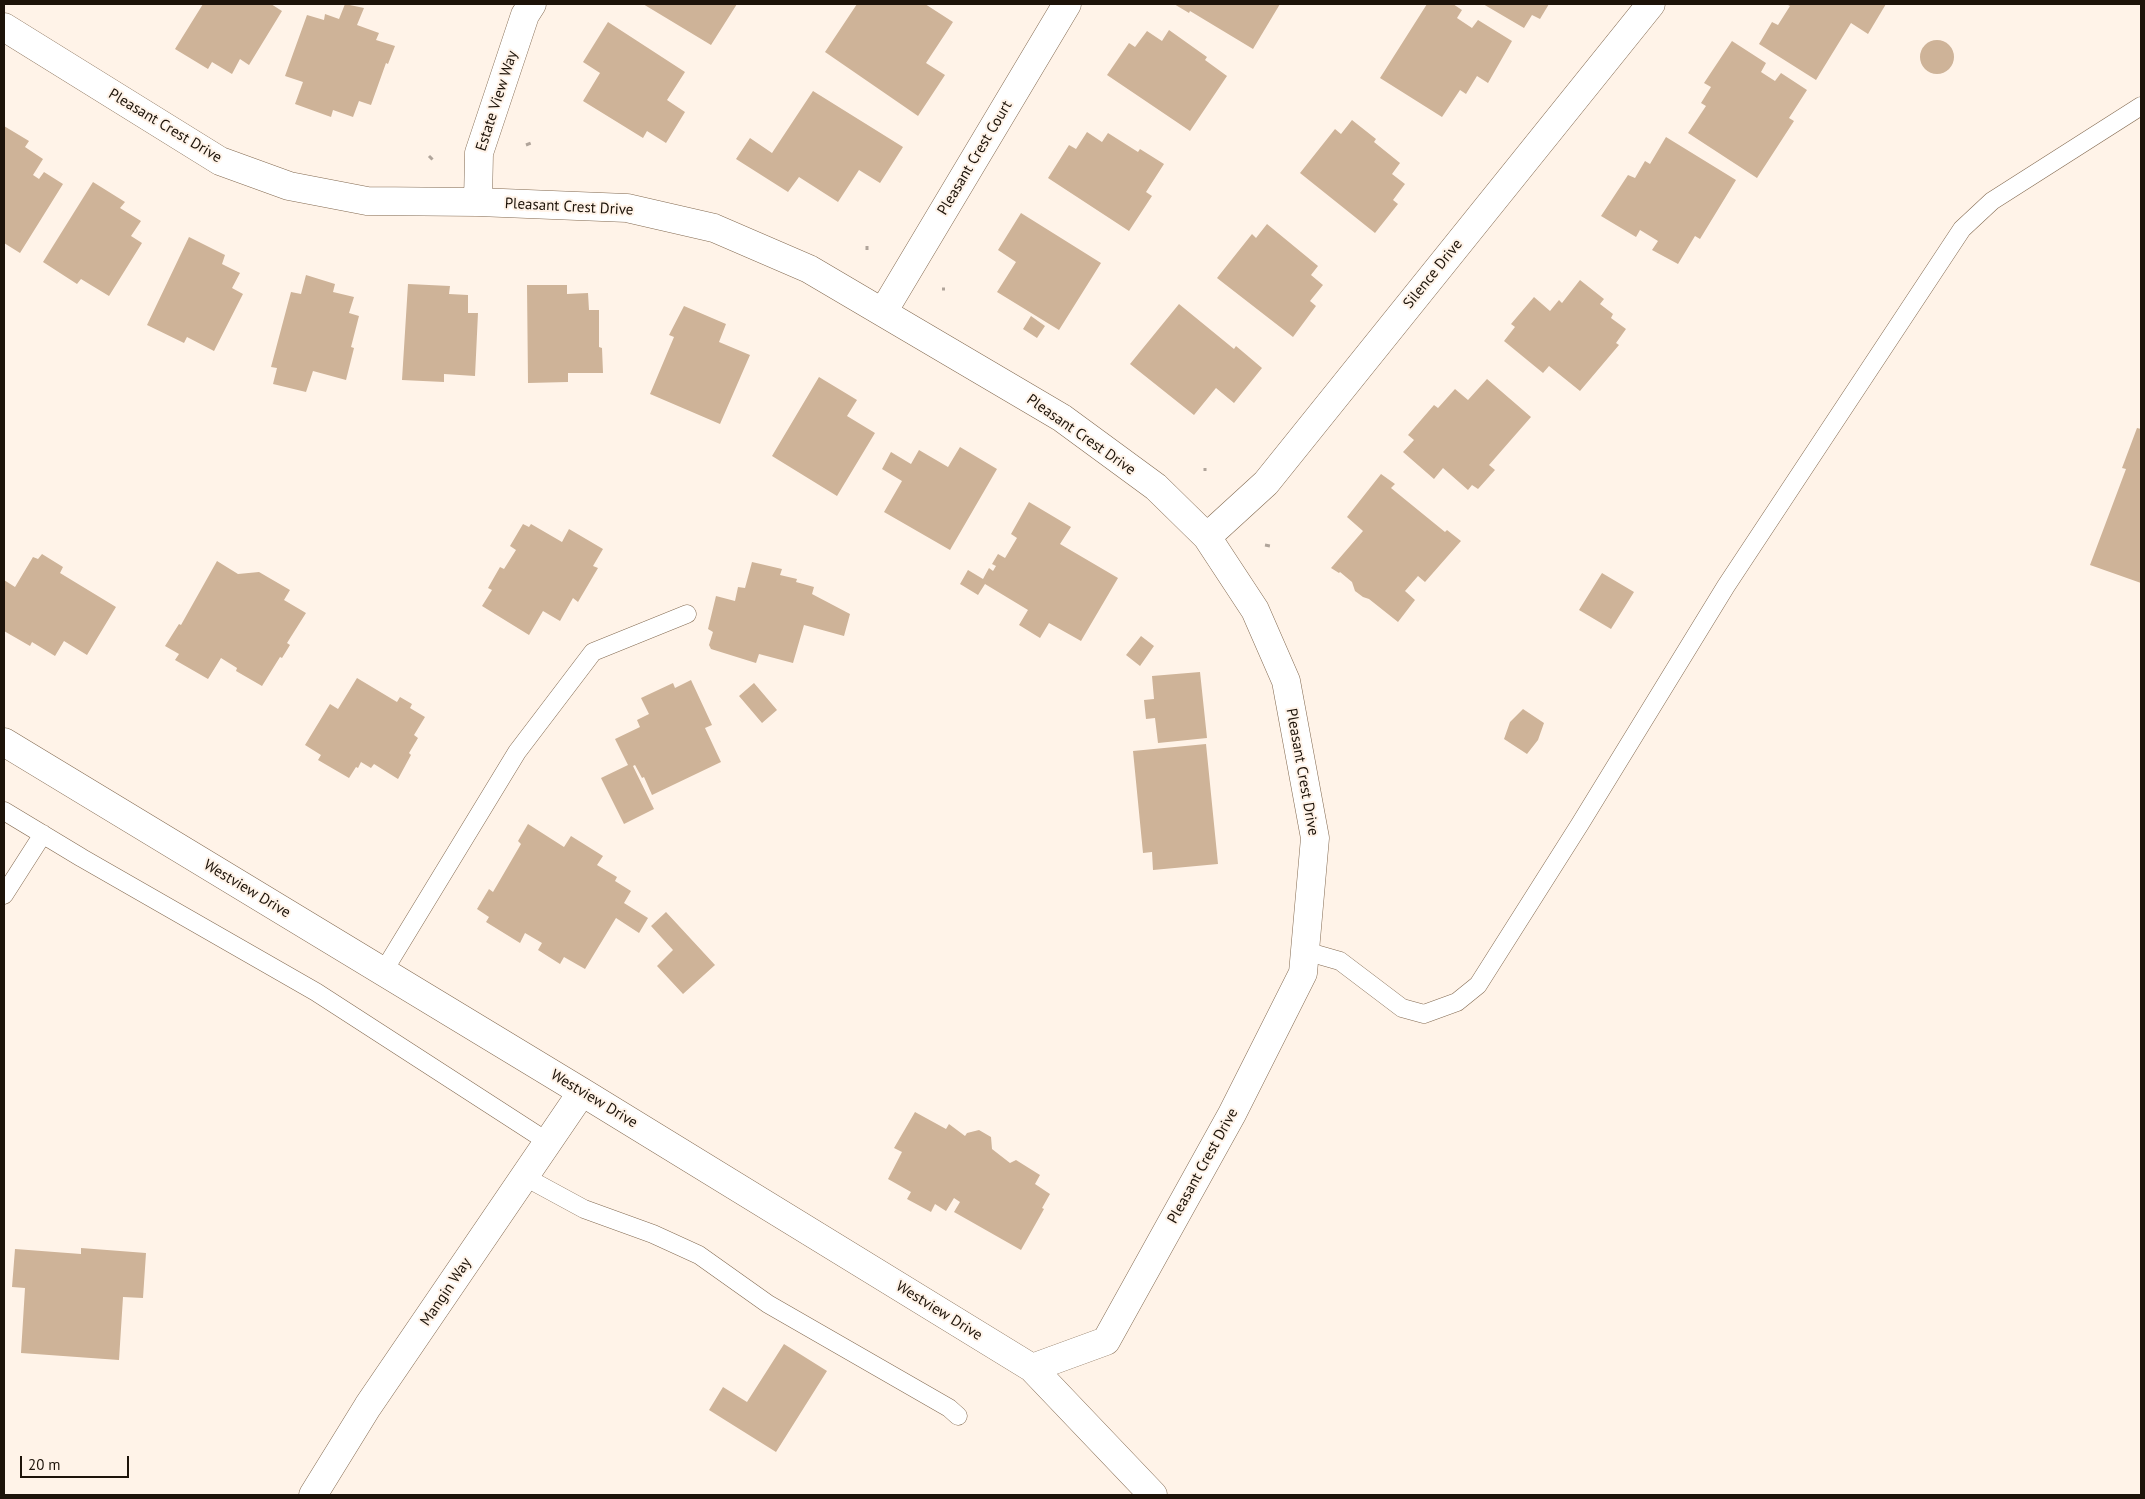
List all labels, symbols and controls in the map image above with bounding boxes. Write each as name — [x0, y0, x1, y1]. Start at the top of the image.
street label: Estate View Way — [472, 48, 522, 154]
street label: Pleasant Crest Drive — [105, 85, 225, 167]
street label: Pleasant Crest Court — [934, 98, 1016, 218]
street label: Pleasant Crest Drive — [504, 195, 634, 219]
street label: Silence Drive — [1400, 236, 1466, 312]
street label: Pleasant Crest Drive — [1023, 391, 1139, 479]
street label: Pleasant Crest Drive — [1282, 707, 1322, 837]
street label: Westview Drive — [200, 856, 294, 922]
street label: Westview Drive — [547, 1066, 641, 1132]
street label: Pleasant Crest Drive — [1164, 1105, 1242, 1227]
street label: Mangin Way — [417, 1255, 475, 1329]
street label: Westview Drive — [893, 1277, 985, 1345]
scale bar — [22, 1446, 131, 1478]
text: 20 m — [28, 1455, 61, 1474]

